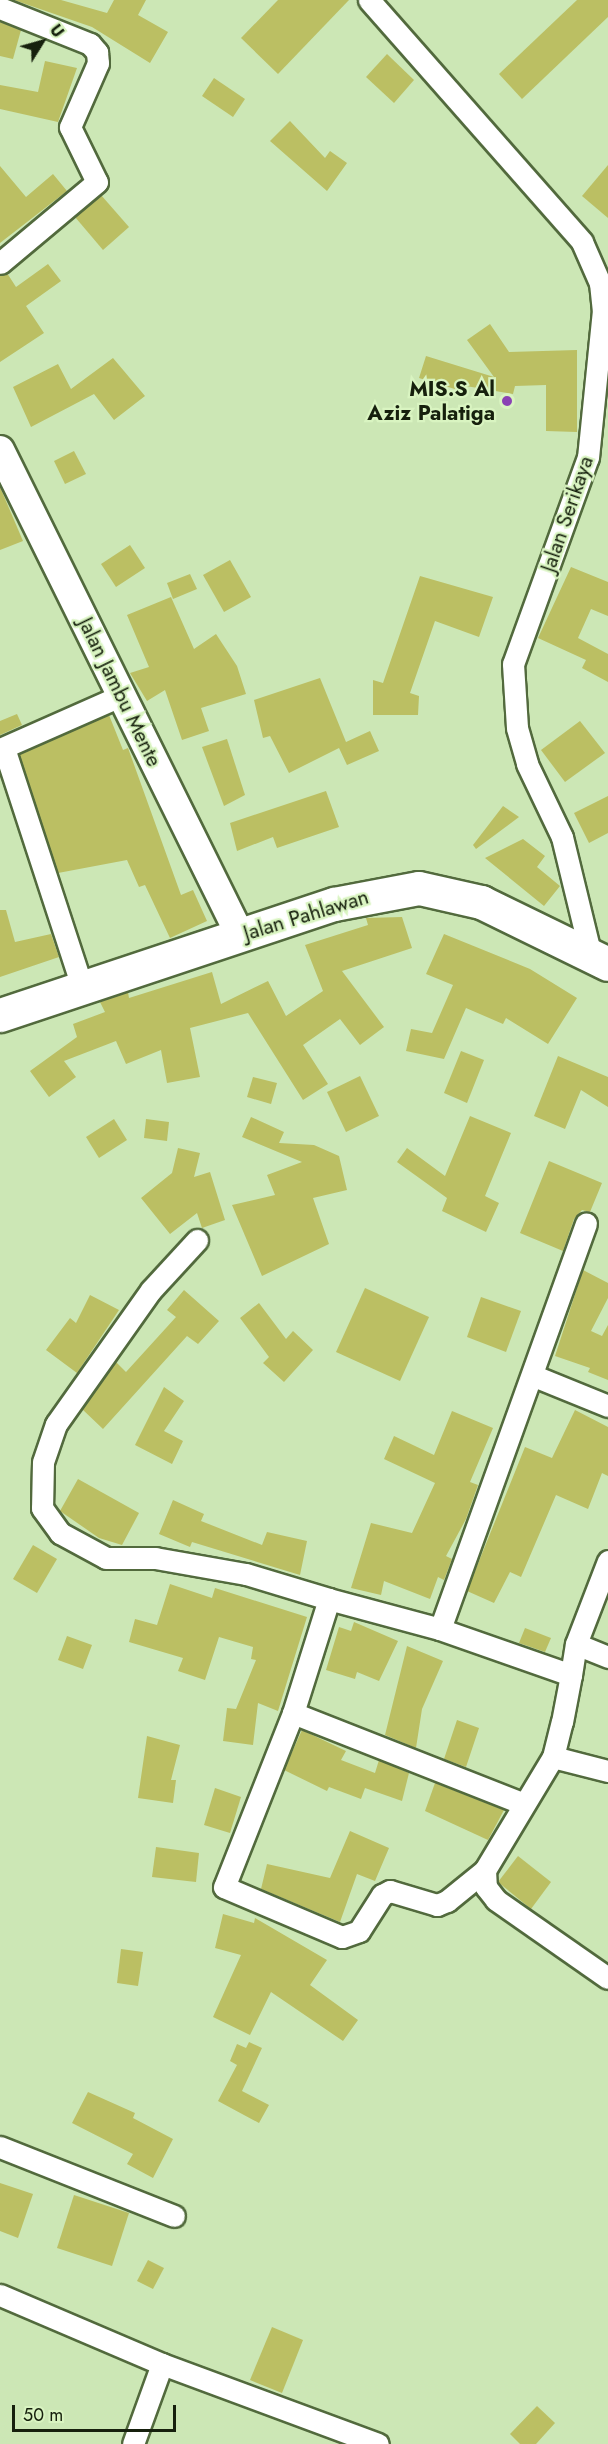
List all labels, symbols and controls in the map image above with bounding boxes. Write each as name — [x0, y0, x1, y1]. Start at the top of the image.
north arrow — [12, 12, 72, 72]
text: U — [44, 19, 69, 42]
place label: MIS.S Al Aziz Palatiga — [367, 376, 495, 426]
marker: MIS.S Al Aziz Palatiga — [500, 394, 514, 408]
street label: Jalan Serikaya — [535, 453, 599, 575]
street label: Jalan Jambu Mente — [73, 613, 167, 771]
street label: Jalan Pahlawan — [240, 884, 372, 946]
scale bar — [15, 2393, 178, 2431]
text: 50 m — [23, 2402, 63, 2428]

